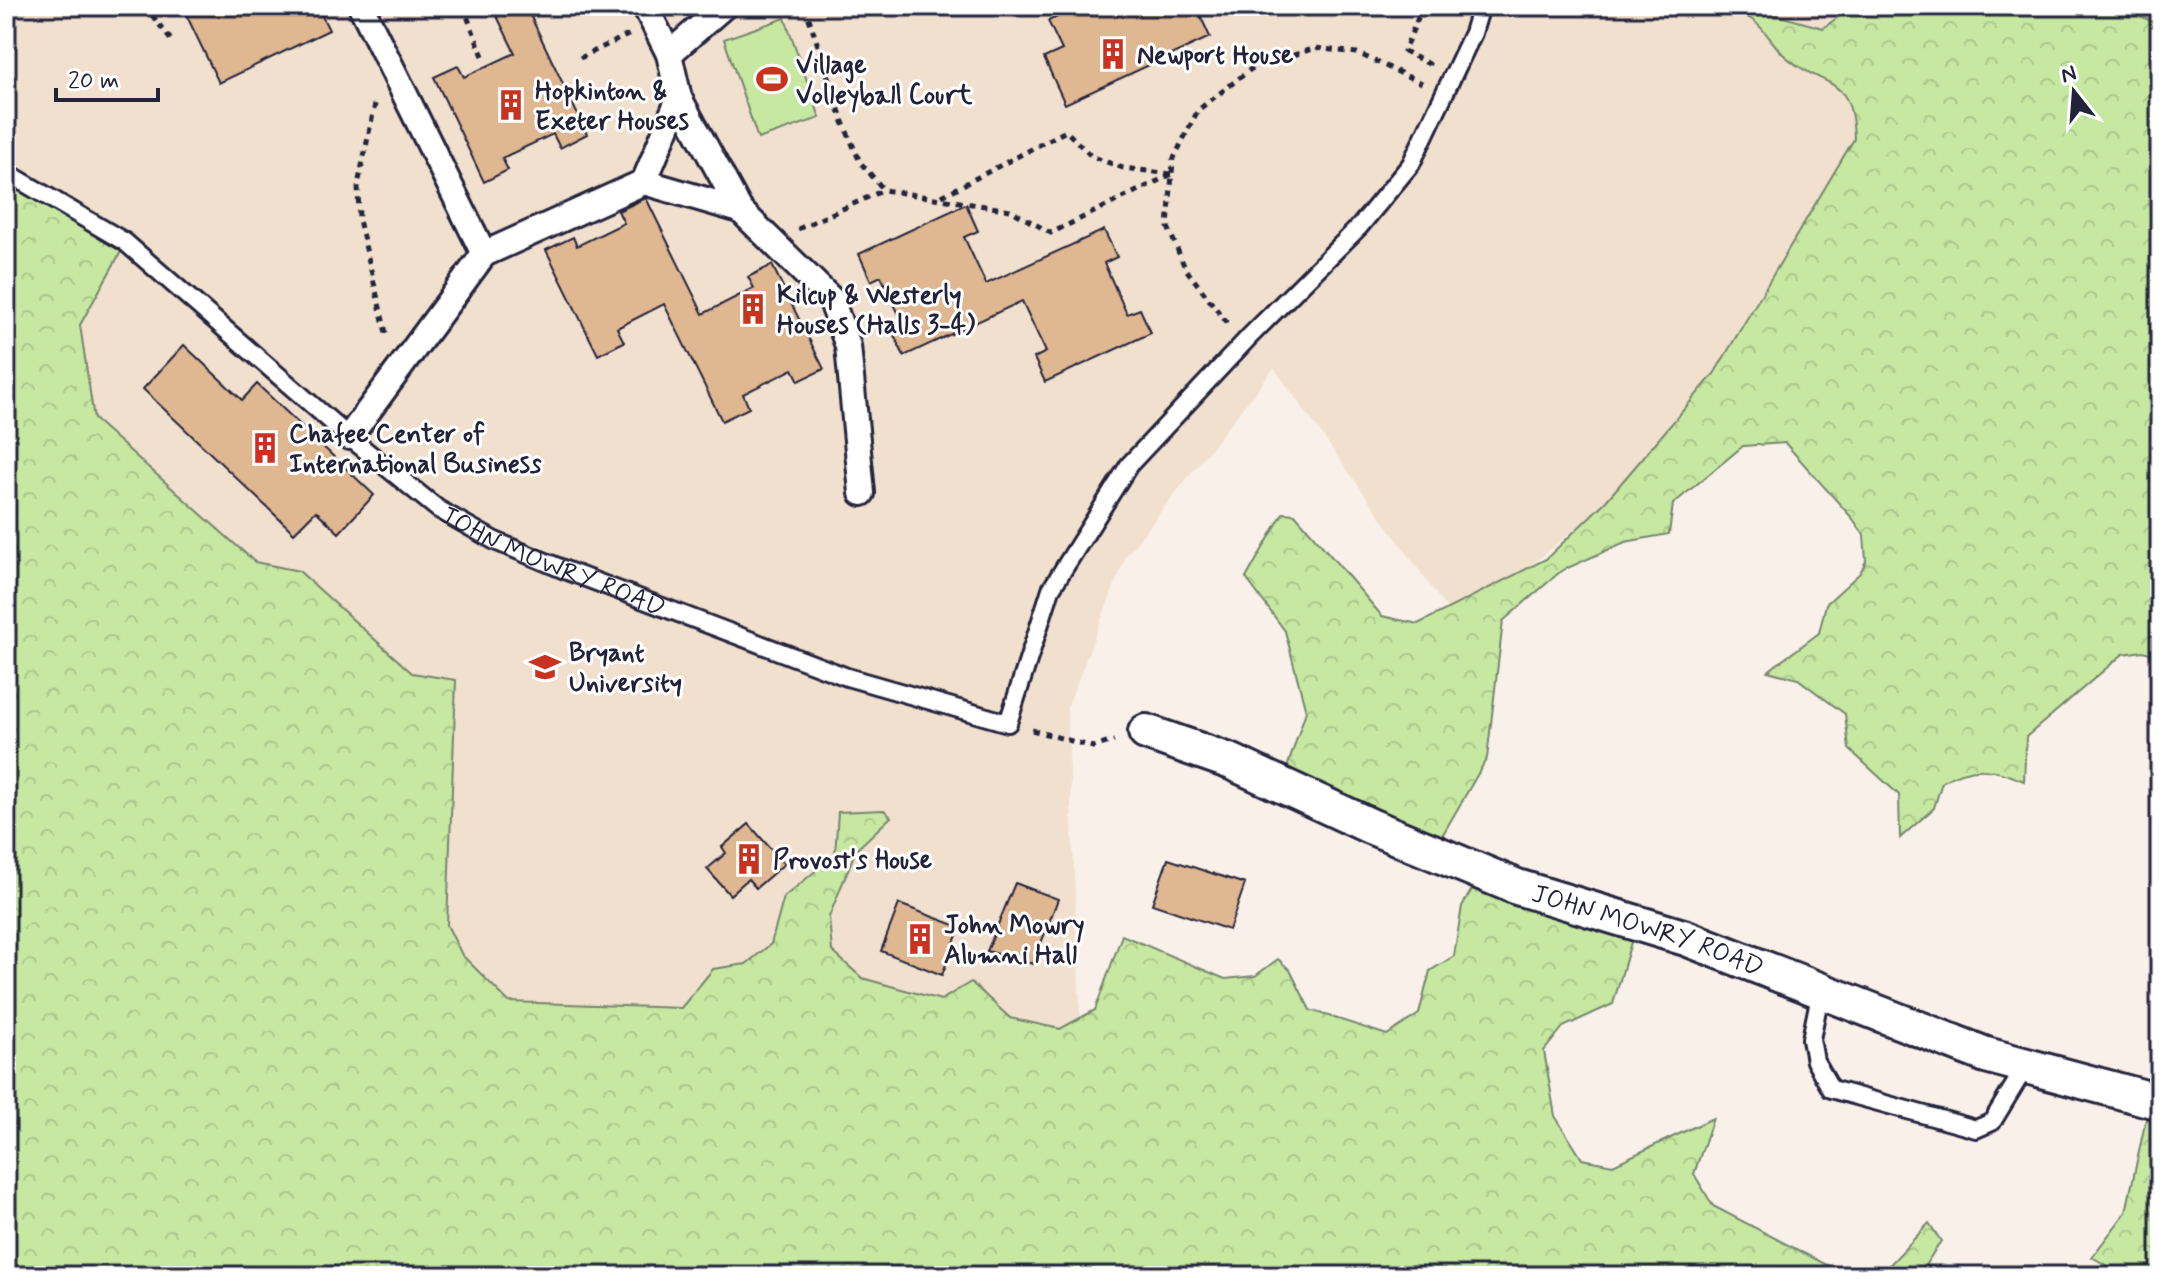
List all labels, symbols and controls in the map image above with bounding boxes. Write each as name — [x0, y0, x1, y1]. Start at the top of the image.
building icon: Newport House — [1096, 37, 1130, 71]
place label: Newport House — [1137, 39, 1293, 73]
place label: Village Volleyball Court — [796, 49, 973, 113]
scale bar — [56, 52, 158, 102]
north arrow — [2034, 52, 2114, 132]
text: N — [2058, 59, 2080, 90]
sports icon: Village Volleyball Court — [755, 62, 789, 96]
text: 20 m — [68, 66, 119, 97]
place label: Hopkinton & Exeter Houses — [535, 75, 689, 139]
building icon: Hopkinton & Exeter Houses — [494, 88, 528, 122]
place label: Kilcup & Westerly Houses (Halls 3-4) — [777, 279, 976, 343]
building icon: Kilcup & Westerly Houses (Halls 3-4) — [736, 292, 770, 326]
place label: Chafee Center of International Business — [289, 418, 542, 482]
building icon: Chafee Center of International Business — [248, 431, 282, 465]
street label: JOHN MOWRY ROAD — [433, 499, 670, 626]
place label: Bryant University — [569, 637, 682, 701]
school or university icon: Bryant University — [528, 650, 562, 684]
building icon: Provost's House — [732, 842, 766, 876]
place label: Provost's House — [773, 844, 932, 878]
street label: JOHN MOWRY ROAD — [1527, 877, 1768, 986]
place label: John Mowry Alumni Hall — [944, 909, 1085, 973]
building icon: John Mowry Alumni Hall — [903, 922, 937, 956]

